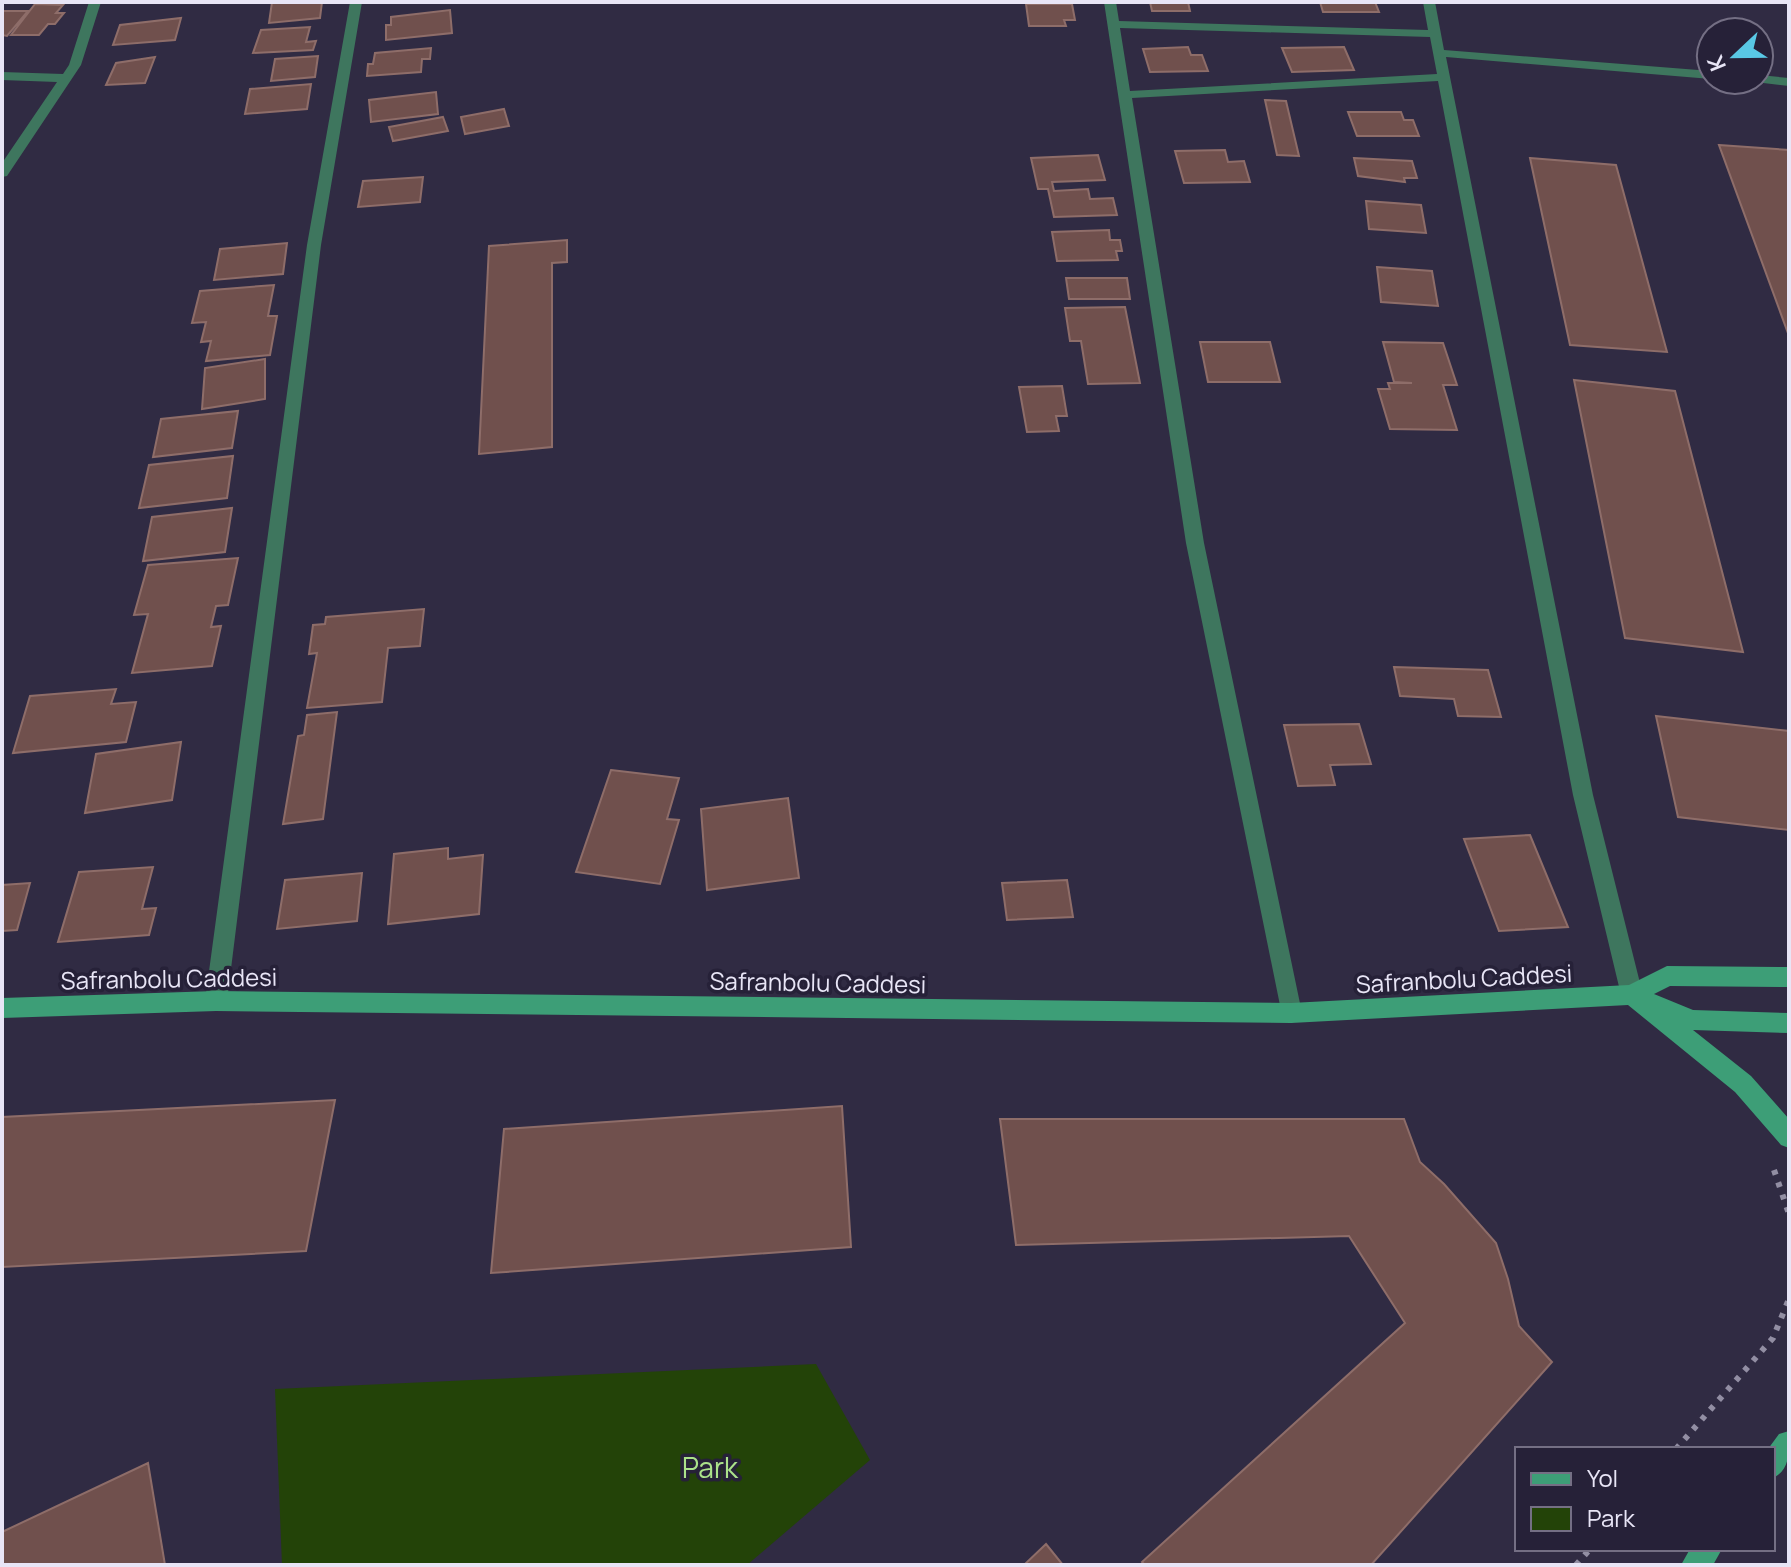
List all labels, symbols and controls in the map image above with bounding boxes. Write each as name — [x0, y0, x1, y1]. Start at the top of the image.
north arrow — [1695, 16, 1775, 96]
text: K — [1700, 51, 1733, 76]
street label: Safranbolu Caddesi — [1355, 956, 1573, 1000]
street label: Safranbolu Caddesi — [60, 960, 278, 996]
street label: Safranbolu Caddesi — [709, 964, 927, 1000]
legend — [1515, 1447, 1775, 1551]
park label: Park — [682, 1448, 739, 1486]
text: Yol — [1587, 1461, 1618, 1494]
text: Park — [1587, 1501, 1636, 1534]

